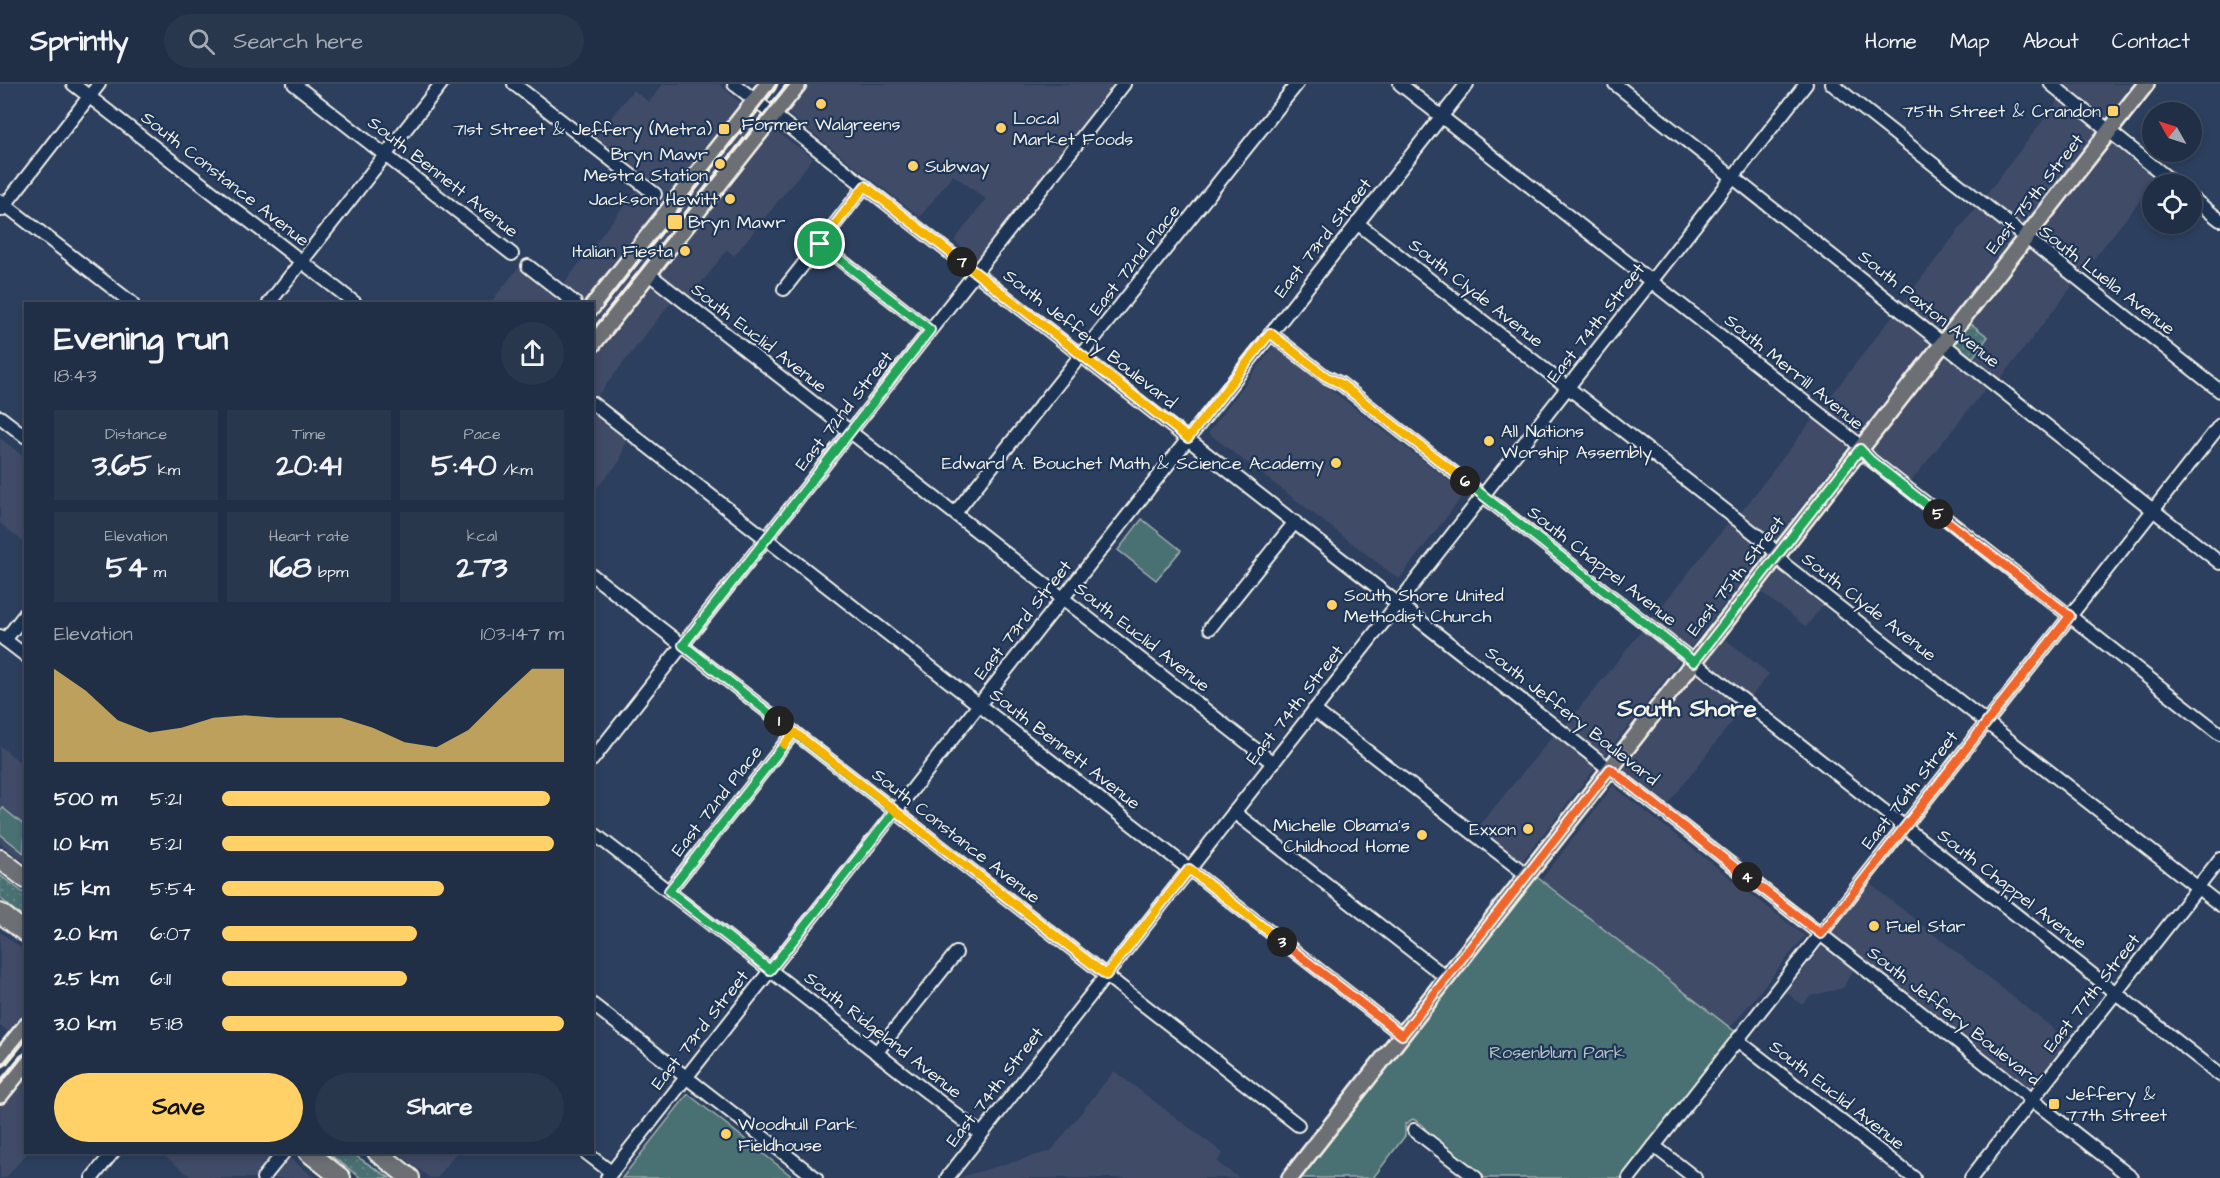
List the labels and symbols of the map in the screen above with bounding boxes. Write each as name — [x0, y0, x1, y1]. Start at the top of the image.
marker: Former Walgreens — [814, 97, 828, 111]
place label: 75th Street & Crandon — [1903, 99, 2101, 124]
north arrow — [2142, 102, 2202, 162]
marker: 75th Street & Crandon — [2106, 104, 2120, 118]
street label: South Constance Avenue — [136, 105, 315, 253]
place label: Local Market Foods — [1013, 106, 1133, 152]
street label: South Bennett Avenue — [363, 110, 524, 244]
place label: Former Walgreens — [741, 112, 901, 138]
place label: 71st Street & Jeffery (Metra) — [453, 117, 712, 143]
marker: Local Market Foods — [994, 121, 1008, 135]
marker: 71st Street & Jeffery (Metra) — [717, 122, 731, 136]
street label: East 75th Street — [1980, 128, 2090, 259]
place label: Bryn Mawr Mestra Station — [584, 142, 708, 188]
place label: Subway — [925, 154, 990, 180]
marker: Bryn Mawr Mestra Station — [713, 157, 727, 171]
marker: Subway — [906, 159, 920, 173]
street label: East 73rd Street — [1268, 172, 1378, 303]
place label: Jackson Hewitt — [589, 187, 719, 212]
marker: Jackson Hewitt — [723, 192, 737, 206]
street label: East 72nd Place — [1084, 199, 1186, 321]
place label: Bryn Mawr — [688, 210, 785, 236]
marker: Bryn Mawr — [666, 213, 684, 231]
pin — [794, 218, 845, 269]
street label: South Luella Avenue — [2034, 219, 2180, 341]
street label: South Clyde Avenue — [1403, 233, 1549, 354]
place label: Italian Fiesta — [573, 239, 673, 264]
marker: Italian Fiesta — [678, 244, 692, 258]
street label: South Paxton Avenue — [1853, 244, 2005, 374]
pin: 7 — [947, 247, 977, 277]
street label: East 74th Street — [1541, 257, 1651, 388]
street label: South Jeffery Boulevard — [997, 263, 1182, 415]
street label: South Euclid Avenue — [686, 277, 832, 399]
street label: South Merrill Avenue — [1719, 308, 1869, 436]
street label: East 72nd Street — [789, 345, 899, 476]
place label: All Nations Worship Assembly — [1501, 419, 1652, 466]
marker: All Nations Worship Assembly — [1482, 434, 1496, 448]
place label: Edward A. Bouchet Math & Science Academy — [942, 451, 1324, 477]
marker: Edward A. Bouchet Math & Science Academy — [1329, 456, 1343, 470]
pin: 6 — [1450, 466, 1480, 496]
pin: 5 — [1923, 499, 1953, 529]
street label: South Chappel Avenue — [1522, 500, 1682, 632]
street label: East 75th Street — [1681, 510, 1791, 641]
street label: South Clyde Avenue — [1796, 547, 1942, 668]
street label: East 73rd Street — [968, 554, 1078, 685]
street label: South Euclid Avenue — [1069, 576, 1215, 698]
place label: South Shore United Methodist Church — [1344, 583, 1504, 629]
marker: South Shore United Methodist Church — [1325, 598, 1339, 612]
street label: East 74th Street — [1240, 639, 1350, 770]
street label: South Jeffery Boulevard — [1479, 640, 1664, 792]
street label: South Bennett Avenue — [985, 682, 1146, 816]
district label: South Shore — [1616, 692, 1757, 726]
pin: 1 — [764, 706, 794, 736]
street label: East 76th Street — [1856, 725, 1965, 855]
street label: East 72nd Place — [666, 740, 768, 862]
street label: South Constance Avenue — [867, 762, 1046, 910]
place label: Michelle Obama's Childhood Home — [1273, 813, 1410, 859]
place label: Exxon — [1469, 817, 1516, 842]
marker: Exxon — [1521, 822, 1535, 836]
street label: South Chappel Avenue — [1932, 823, 2092, 955]
marker: Michelle Obama's Childhood Home — [1415, 828, 1429, 842]
pin: 4 — [1732, 862, 1762, 892]
place label: Fuel Star — [1886, 914, 1965, 939]
marker: Fuel Star — [1867, 919, 1881, 933]
pin: 3 — [1267, 927, 1297, 957]
street label: East 77th Street — [2038, 928, 2147, 1058]
street label: South Jeffery Boulevard — [1861, 940, 2046, 1092]
street label: East 73rd Street — [645, 964, 755, 1095]
street label: South Ridgeland Avenue — [798, 965, 967, 1105]
street label: East 74th Street — [940, 1021, 1050, 1152]
street label: South Euclid Avenue — [1764, 1034, 1910, 1156]
park label: Rosenblum Park — [1489, 1040, 1625, 1065]
place label: Jeffery & 77th Street — [2066, 1082, 2168, 1128]
marker: Jeffery & 77th Street — [2047, 1097, 2061, 1111]
place label: Woodhull Park Fieldhouse — [738, 1112, 857, 1158]
marker: Woodhull Park Fieldhouse — [719, 1127, 733, 1141]

